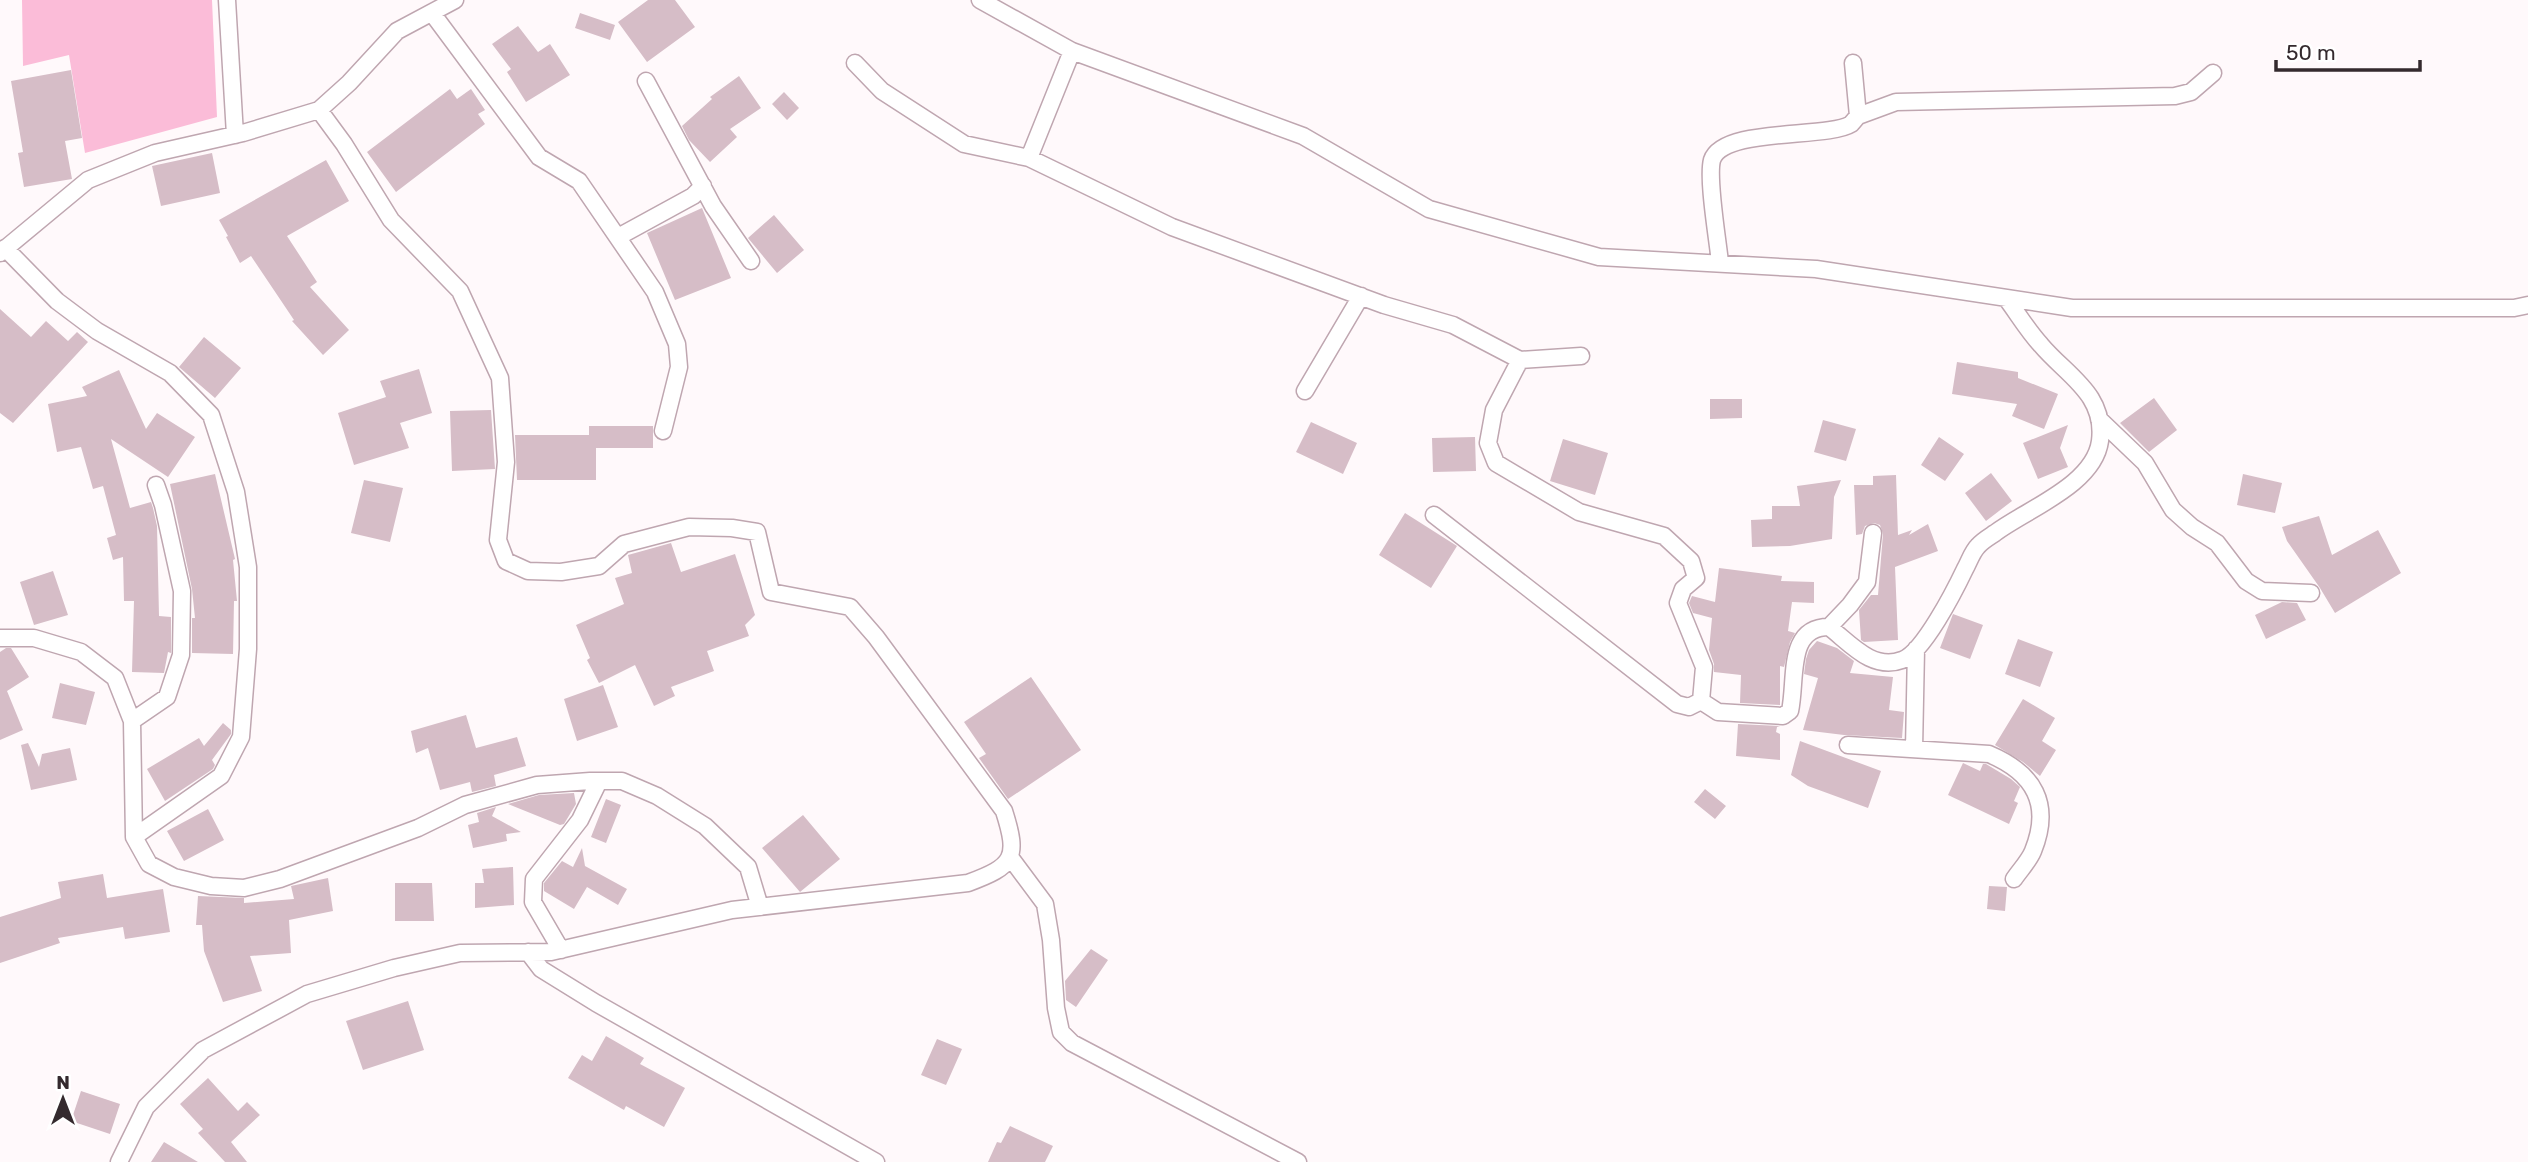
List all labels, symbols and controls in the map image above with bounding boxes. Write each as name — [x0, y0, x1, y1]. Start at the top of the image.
scale bar — [2276, 28, 2420, 72]
text: 50 m — [2286, 40, 2336, 65]
north arrow — [28, 1064, 98, 1134]
text: N — [56, 1071, 70, 1094]

